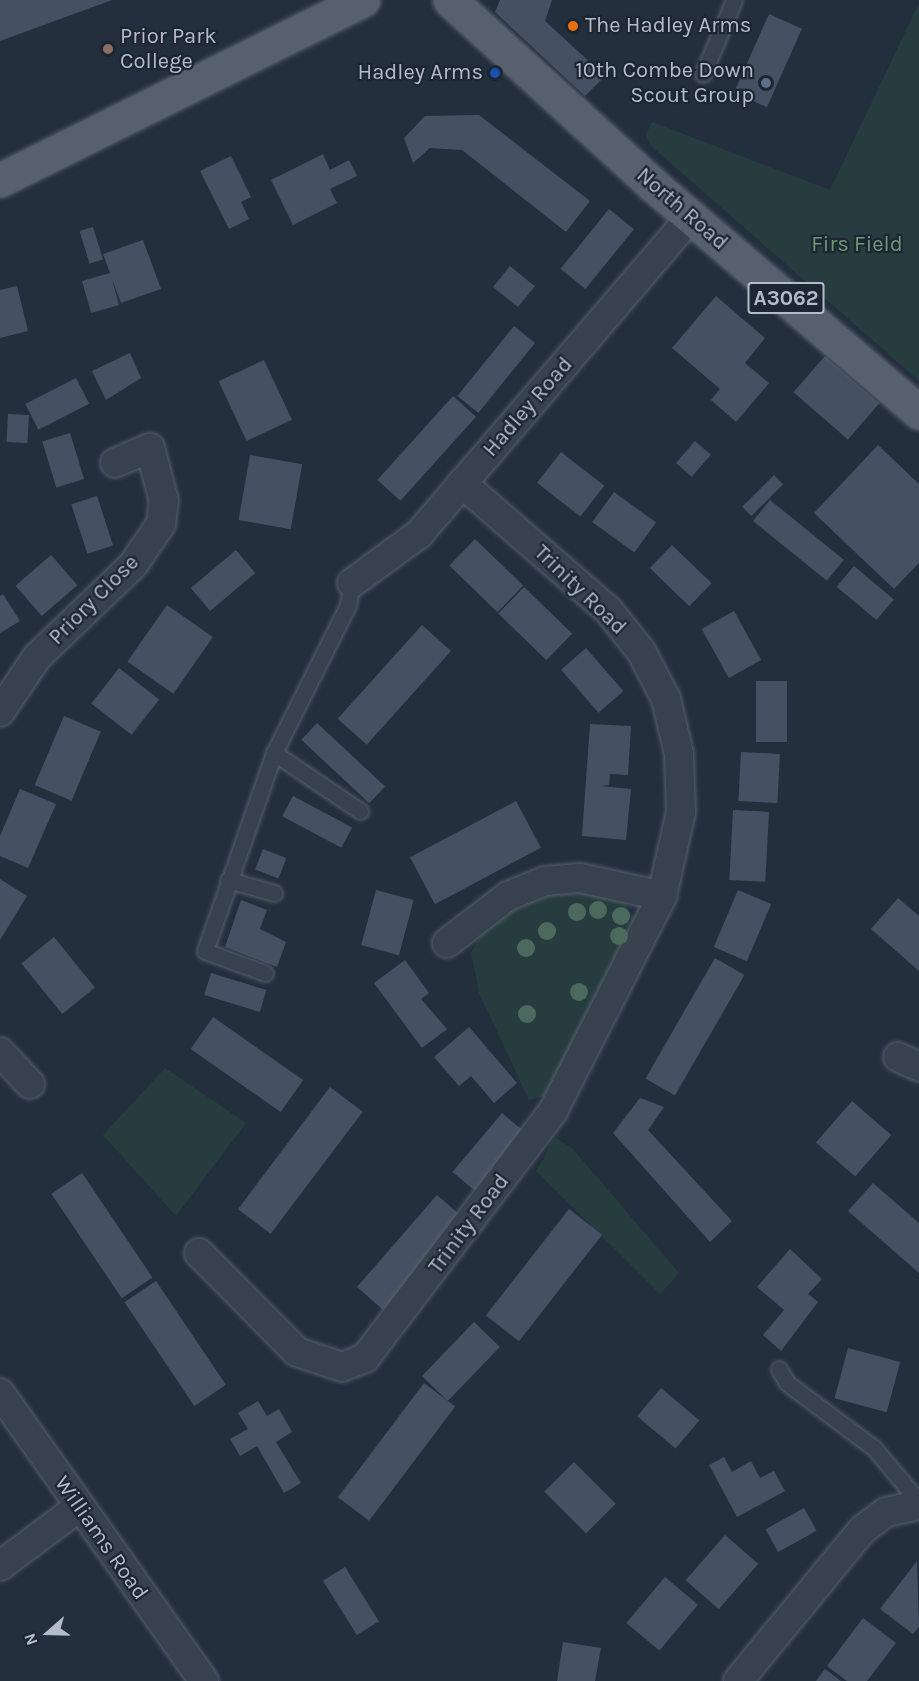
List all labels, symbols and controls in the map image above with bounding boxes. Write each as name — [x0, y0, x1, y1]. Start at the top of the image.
place label: The Hadley Arms — [585, 13, 751, 39]
marker: The Hadley Arms — [566, 19, 580, 33]
place label: Prior Park College — [120, 23, 217, 74]
marker: Prior Park College — [101, 42, 115, 56]
place label: 10th Combe Down Scout Group — [575, 57, 754, 108]
place label: Hadley Arms — [357, 60, 483, 86]
marker: Hadley Arms — [488, 66, 502, 80]
marker: 10th Combe Down Scout Group — [759, 76, 773, 90]
street label: North Road — [631, 162, 733, 256]
park label: Firs Field — [811, 232, 903, 258]
road number: A3062 — [747, 280, 825, 316]
street label: Hadley Road — [478, 352, 578, 462]
street label: Trinity Road — [528, 539, 632, 641]
street label: Priory Close — [43, 549, 145, 651]
street label: Trinity Road — [423, 1169, 515, 1279]
street label: Williams Road — [49, 1471, 153, 1605]
north arrow — [18, 1603, 78, 1663]
text: N — [20, 1631, 42, 1648]

